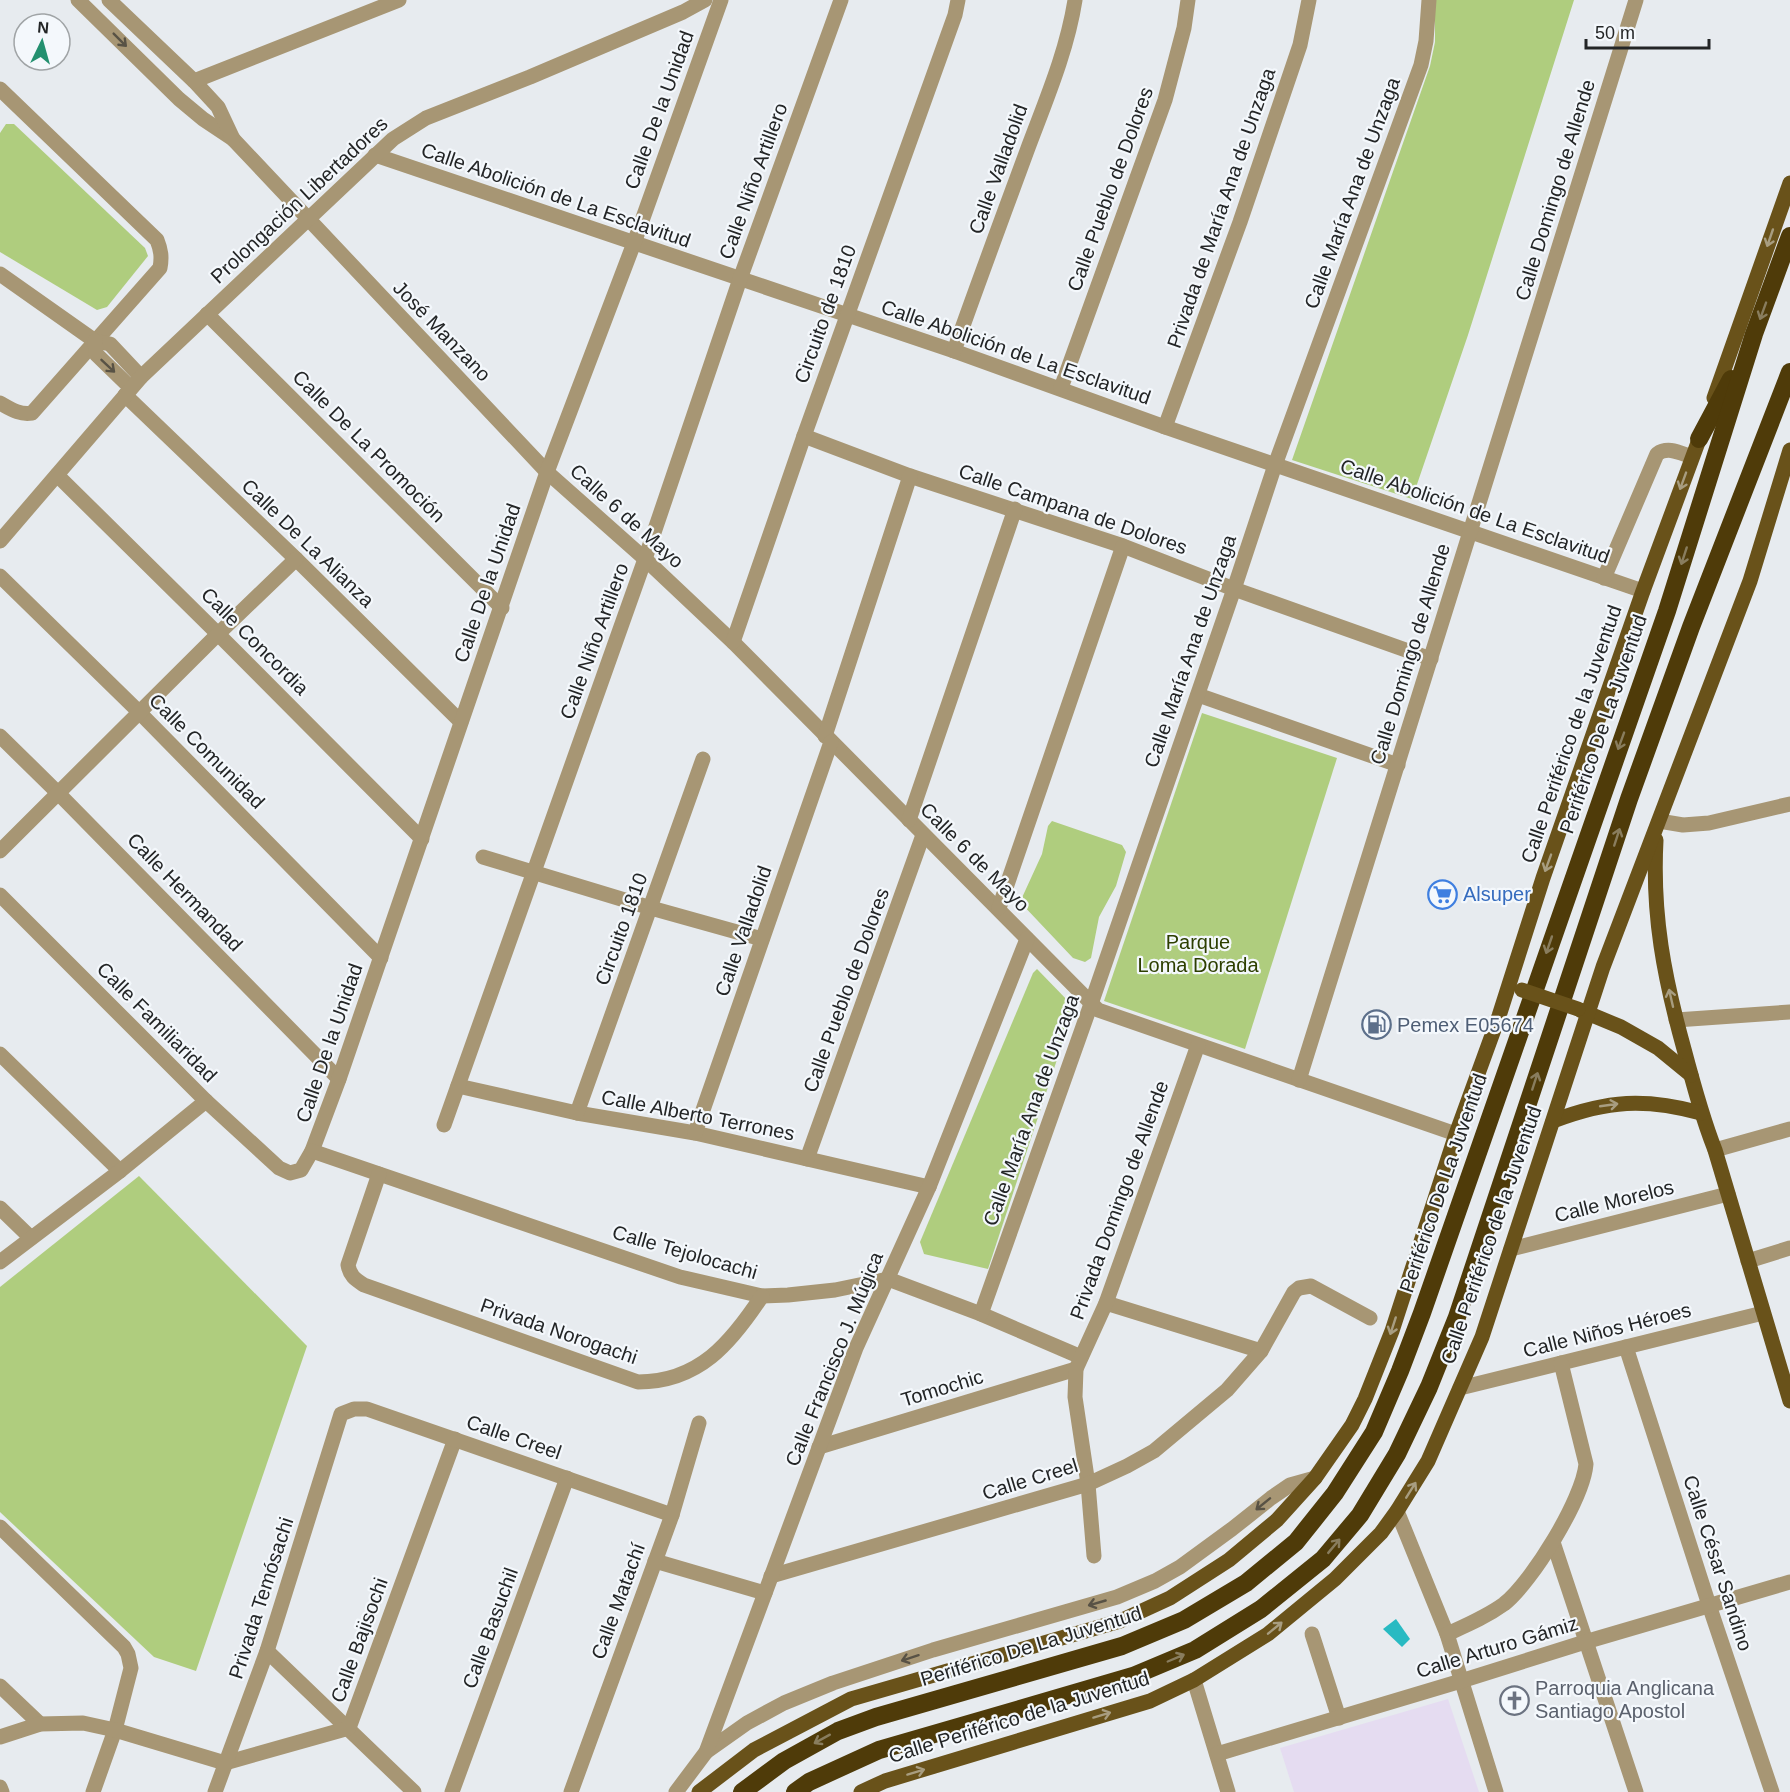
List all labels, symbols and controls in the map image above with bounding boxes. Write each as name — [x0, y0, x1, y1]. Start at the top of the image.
north arrow — [12, 12, 72, 72]
scale bar — [1586, 12, 1709, 50]
text: N — [37, 19, 50, 37]
text: 50 m — [1595, 23, 1635, 43]
street label: Calle De la Unidad — [620, 28, 698, 192]
one-way arrow — [112, 33, 127, 48]
street label: Privada de María Ana de Unzaga — [1163, 64, 1280, 351]
street label: Calle María Ana de Unzaga — [1300, 73, 1404, 312]
street label: Calle Domingo de Allende — [1511, 77, 1599, 303]
street label: Calle Pueblo de Dolores — [1063, 84, 1157, 294]
street label: Calle Niño Artillero — [715, 100, 791, 262]
street label: Calle Valladolid — [964, 101, 1032, 237]
street label: Prolongación Libertadores — [206, 112, 392, 288]
street label: Calle Abolición de La Esclavitud — [418, 138, 694, 252]
one-way arrow — [1764, 228, 1775, 247]
street label: Circuito de 1810 — [790, 242, 860, 386]
street label: José Manzano — [389, 277, 495, 385]
street label: Calle Abolición de La Esclavitud — [878, 295, 1154, 409]
one-way arrow — [1756, 301, 1767, 320]
one-way arrow — [101, 359, 116, 374]
street label: Calle De La Promoción — [289, 366, 449, 526]
street label: Calle Abolición de La Esclavitud — [1337, 454, 1613, 568]
street label: Calle 6 de Mayo — [566, 459, 688, 573]
street label: Calle Campana de Dolores — [956, 460, 1190, 558]
one-way arrow — [1677, 471, 1688, 490]
street label: Calle De La Alianza — [238, 474, 379, 612]
street label: Calle De la Unidad — [449, 501, 525, 665]
street label: Calle María Ana de Unzaga — [1140, 531, 1241, 770]
street label: Calle Domingo de Allende — [1366, 541, 1454, 767]
one-way arrow — [1678, 546, 1689, 565]
street label: Calle Niño Artillero — [556, 560, 632, 722]
street label: Calle Concordia — [197, 583, 314, 700]
street label: Calle Periférico de la Juventud — [1516, 602, 1626, 866]
street label: Periférico De La Juventud — [1555, 612, 1651, 836]
street label: Calle Comunidad — [145, 689, 269, 813]
one-way arrow — [1615, 731, 1626, 750]
street label: Calle 6 de Mayo — [916, 798, 1034, 916]
street label: Calle Hermandad — [123, 828, 247, 956]
one-way arrow — [1612, 828, 1623, 847]
one-way arrow — [1542, 853, 1553, 872]
street label: Calle Valladolid — [710, 863, 776, 999]
street label: Circuito 1810 — [591, 870, 651, 988]
supermarket icon: Alsuper — [1426, 878, 1458, 910]
place label: Alsuper — [1463, 883, 1531, 905]
street label: Calle Pueblo de Dolores — [799, 885, 893, 1095]
park label: Parque Loma Dorada — [1137, 931, 1259, 976]
one-way arrow — [1543, 935, 1554, 954]
street label: Calle Familiaridad — [93, 958, 221, 1086]
street label: Calle De la Unidad — [291, 961, 367, 1125]
one-way arrow — [1665, 989, 1676, 1008]
street label: Calle María Ana de Unzaga — [979, 990, 1083, 1229]
fuel station icon: Pemex E05674 — [1360, 1009, 1392, 1041]
place label: Pemex E05674 — [1397, 1014, 1534, 1036]
street label: Periférico De La Juventud — [1395, 1071, 1491, 1295]
one-way arrow — [1531, 1072, 1542, 1091]
street label: Privada Domingo de Allende — [1066, 1078, 1172, 1322]
street label: Calle Alberto Terrones — [600, 1085, 796, 1145]
one-way arrow — [1599, 1100, 1618, 1111]
street label: Calle Periférico de la Juventud — [1436, 1103, 1546, 1367]
street label: Calle Morelos — [1552, 1176, 1676, 1226]
street label: Calle Tejolocachi — [610, 1221, 760, 1283]
street label: Calle Francisco J. Múgica — [781, 1248, 887, 1469]
street label: Privada Norogachi — [478, 1294, 640, 1368]
street label: Calle Niños Héroes — [1521, 1298, 1693, 1362]
one-way arrow — [1387, 1316, 1398, 1335]
street label: Tomochic — [898, 1365, 986, 1411]
street label: Calle Creel — [464, 1410, 564, 1464]
street label: Calle Creel — [979, 1454, 1081, 1504]
street label: Calle César Sandino — [1679, 1472, 1757, 1654]
one-way arrow — [1404, 1481, 1417, 1498]
one-way arrow — [1256, 1497, 1271, 1511]
street label: Privada Temósachi — [224, 1514, 298, 1682]
one-way arrow — [1327, 1538, 1340, 1554]
street label: Calle Matachí — [587, 1539, 649, 1662]
street label: Calle Basuchil — [458, 1565, 522, 1691]
street label: Calle Bajisochi — [326, 1575, 392, 1705]
one-way arrow — [1088, 1598, 1107, 1609]
street label: Periférico De La Juventud — [918, 1602, 1144, 1690]
street label: Calle Arturo Gámiz — [1414, 1612, 1580, 1682]
one-way arrow — [1267, 1622, 1283, 1635]
one-way arrow — [1166, 1652, 1184, 1663]
one-way arrow — [901, 1653, 920, 1664]
street label: Calle Periférico de la Juventud — [886, 1667, 1152, 1767]
place label: Parroquia Anglicana Santiago Apostol — [1535, 1677, 1715, 1722]
church icon: Parroquia Anglicana Santiago Apostol — [1498, 1684, 1530, 1716]
one-way arrow — [1092, 1709, 1111, 1720]
one-way arrow — [814, 1734, 831, 1746]
one-way arrow — [906, 1766, 925, 1777]

